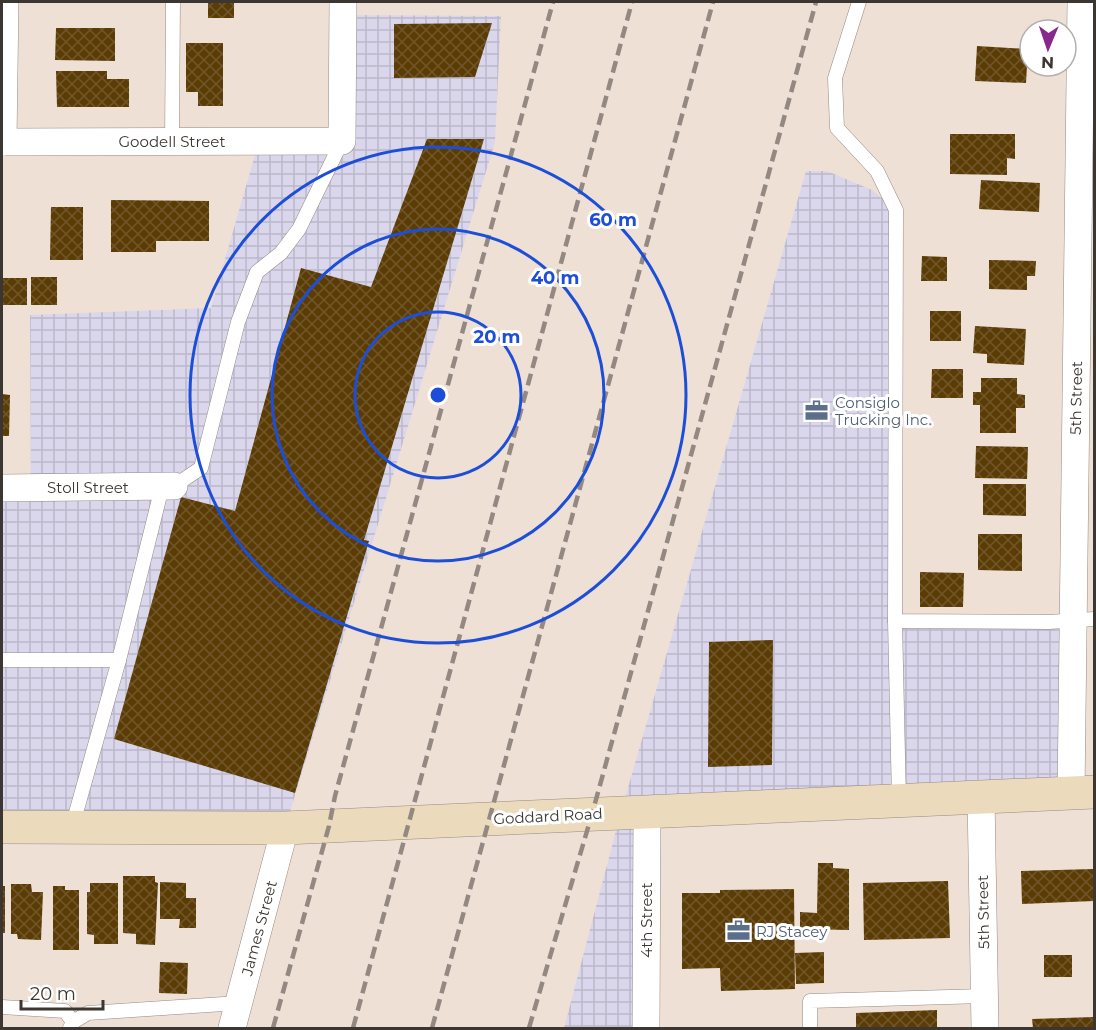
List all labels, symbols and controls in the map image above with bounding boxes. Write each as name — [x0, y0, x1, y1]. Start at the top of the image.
north arrow — [1018, 18, 1078, 78]
text: N — [1041, 53, 1054, 72]
street label: Goodell Street — [119, 132, 226, 151]
text: 60 m — [589, 209, 637, 231]
text: 40 m — [531, 267, 579, 289]
text: 20 m — [474, 326, 520, 348]
street label: 5th Street — [1066, 361, 1086, 435]
centre of rings — [428, 385, 448, 405]
place label: Consiglo Trucking Inc. — [835, 393, 932, 429]
office icon: Consiglo Trucking Inc. — [804, 398, 830, 424]
street label: Stoll Street — [47, 478, 129, 497]
street label: Goddard Road — [493, 804, 603, 828]
street label: 5th Street — [973, 875, 993, 949]
street label: James Street — [237, 878, 281, 979]
street label: 4th Street — [637, 882, 656, 958]
office icon: RJ Stacey — [725, 918, 751, 944]
place label: RJ Stacey — [756, 922, 828, 941]
scale bar — [21, 973, 104, 1011]
text: 20 m — [30, 983, 76, 1005]

